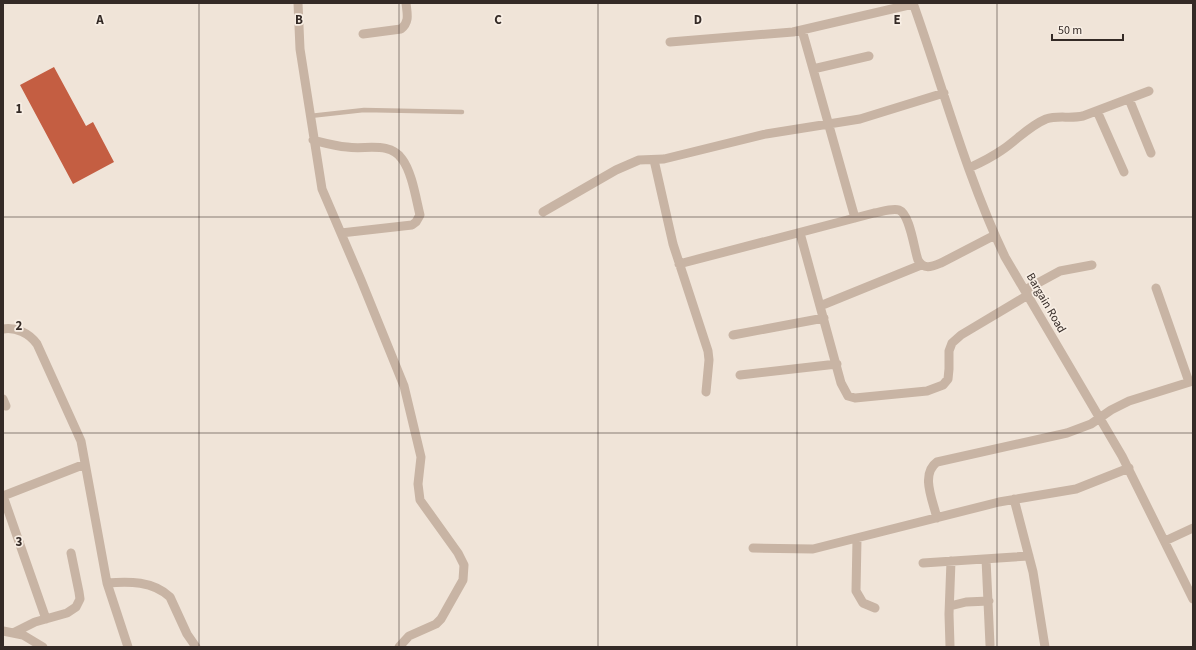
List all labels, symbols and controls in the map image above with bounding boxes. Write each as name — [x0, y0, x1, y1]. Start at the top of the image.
text: A — [95, 11, 104, 29]
text: B — [295, 11, 303, 29]
text: C — [494, 11, 502, 29]
text: D — [694, 11, 702, 29]
text: E — [893, 11, 901, 29]
scale bar — [1052, 16, 1123, 42]
text: 50 m — [1058, 22, 1082, 39]
text: 1 — [16, 100, 23, 118]
street label: Bargain Road — [1022, 270, 1070, 336]
text: 2 — [16, 317, 23, 335]
text: 3 — [16, 533, 23, 551]

